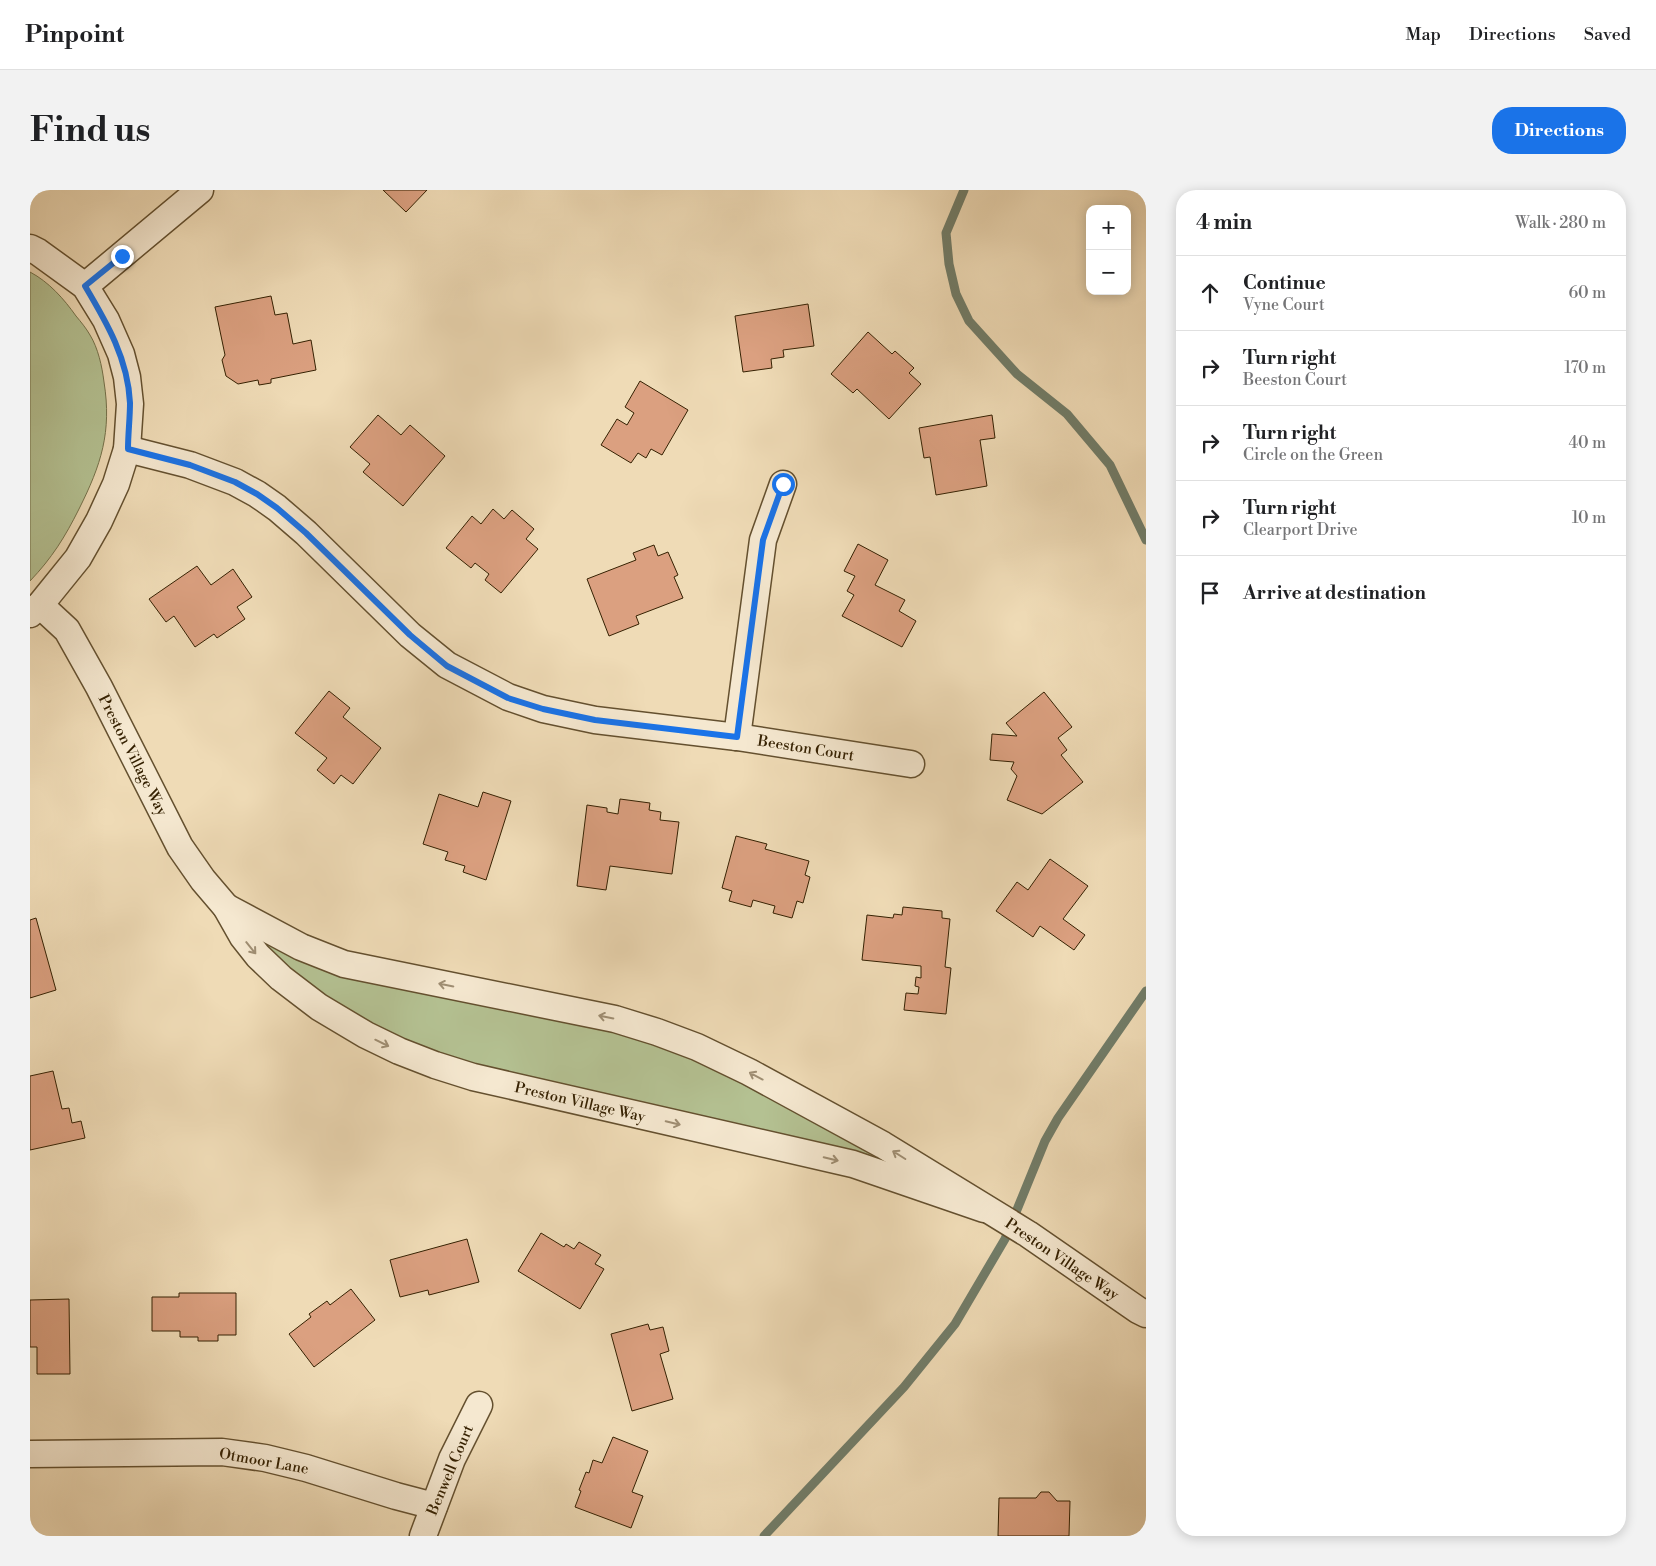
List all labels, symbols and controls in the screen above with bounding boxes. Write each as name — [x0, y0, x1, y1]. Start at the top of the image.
text: Pinpoint — [25, 20, 124, 50]
text: Map — [1405, 23, 1441, 46]
text: Directions — [1469, 23, 1556, 46]
text: Saved — [1584, 23, 1631, 46]
button: Directions — [1492, 107, 1626, 154]
text: Find us — [30, 109, 150, 152]
map controls — [1086, 205, 1131, 295]
button: + — [1086, 205, 1131, 250]
text: 4 min — [1196, 210, 1252, 236]
text: Walk · 280 m — [1515, 213, 1606, 233]
route end — [111, 245, 134, 268]
button: − — [1086, 250, 1131, 295]
text: Continue — [1243, 271, 1326, 295]
icon: ahead — [1196, 279, 1224, 307]
text: 60 m — [1568, 283, 1606, 303]
text: Vyne Court — [1243, 295, 1325, 315]
text: Turn right — [1243, 346, 1336, 370]
icon: right — [1196, 354, 1224, 382]
text: 170 m — [1564, 358, 1606, 378]
text: Beeston Court — [1243, 370, 1347, 390]
text: Turn right — [1243, 421, 1336, 445]
icon: right — [1196, 429, 1224, 457]
text: 40 m — [1569, 433, 1606, 453]
text: Circle on the Green — [1243, 445, 1383, 465]
route start — [772, 473, 795, 496]
text: Turn right — [1243, 496, 1336, 520]
icon: right — [1196, 504, 1224, 532]
text: 10 m — [1572, 508, 1606, 528]
text: Clearport Drive — [1243, 520, 1358, 540]
icon: arrive — [1196, 579, 1224, 607]
text: Arrive at destination — [1243, 581, 1426, 605]
street label: Preston Village Way — [94, 691, 172, 820]
street label: Beeston Court — [755, 731, 856, 766]
one-way arrow — [246, 941, 257, 954]
one-way arrow — [439, 979, 455, 989]
one-way arrow — [598, 1012, 614, 1021]
one-way arrow — [374, 1039, 389, 1048]
one-way arrow — [750, 1071, 764, 1081]
street label: Preston Village Way — [513, 1078, 648, 1127]
one-way arrow — [664, 1119, 680, 1128]
one-way arrow — [892, 1150, 906, 1160]
one-way arrow — [823, 1155, 839, 1164]
street label: Preston Village Way — [1001, 1214, 1123, 1305]
street label: Benwell Court — [423, 1422, 478, 1519]
street label: Otmoor Lane — [218, 1444, 310, 1479]

